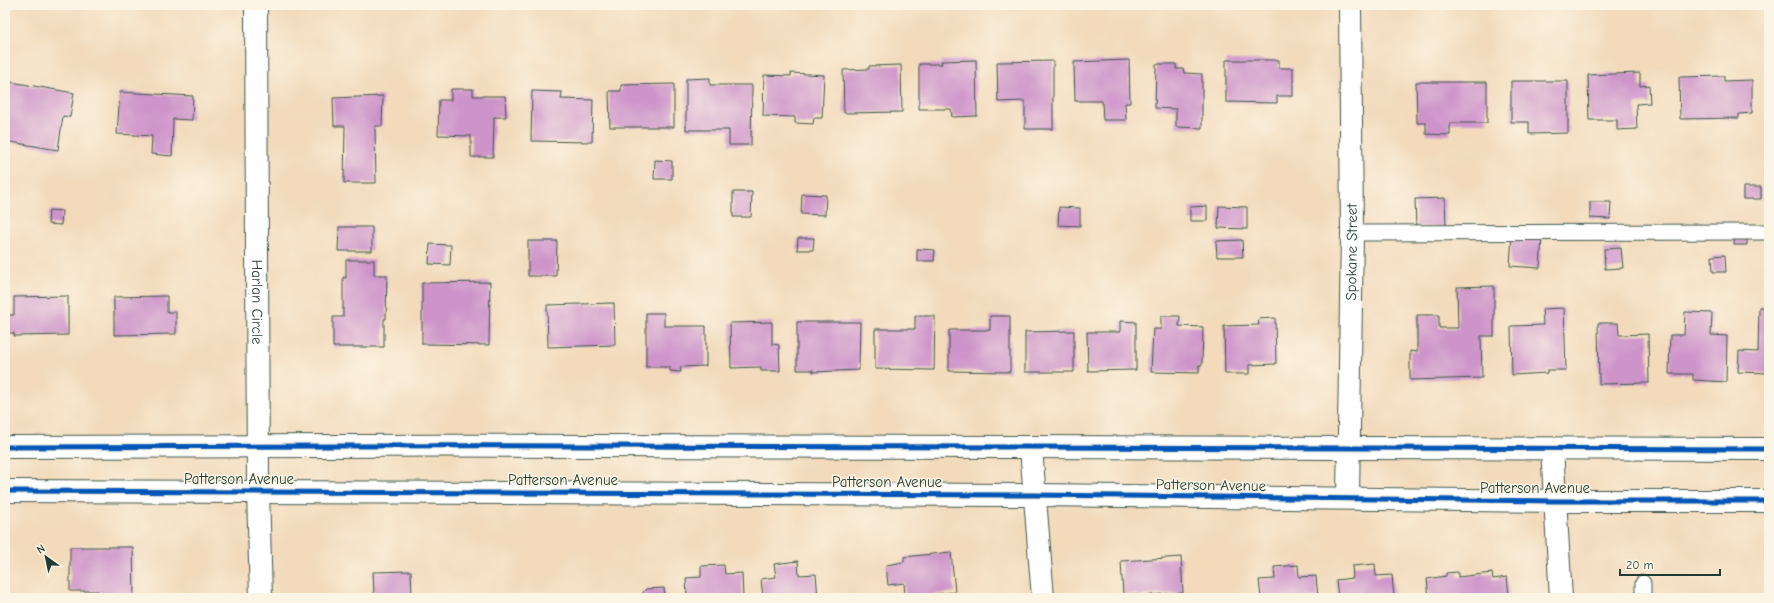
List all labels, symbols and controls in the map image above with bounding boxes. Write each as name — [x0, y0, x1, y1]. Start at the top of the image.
street label: Spokane Street — [1342, 203, 1361, 301]
street label: Harlan Circle — [248, 259, 266, 345]
street label: Patterson Avenue — [184, 470, 295, 488]
street label: Patterson Avenue — [508, 471, 619, 489]
street label: Patterson Avenue — [832, 473, 943, 491]
street label: Patterson Avenue — [1156, 475, 1267, 495]
street label: Patterson Avenue — [1480, 479, 1591, 497]
north arrow — [26, 537, 66, 577]
text: N — [34, 542, 47, 556]
scale bar — [1620, 551, 1720, 577]
text: 20 m — [1626, 558, 1654, 572]

